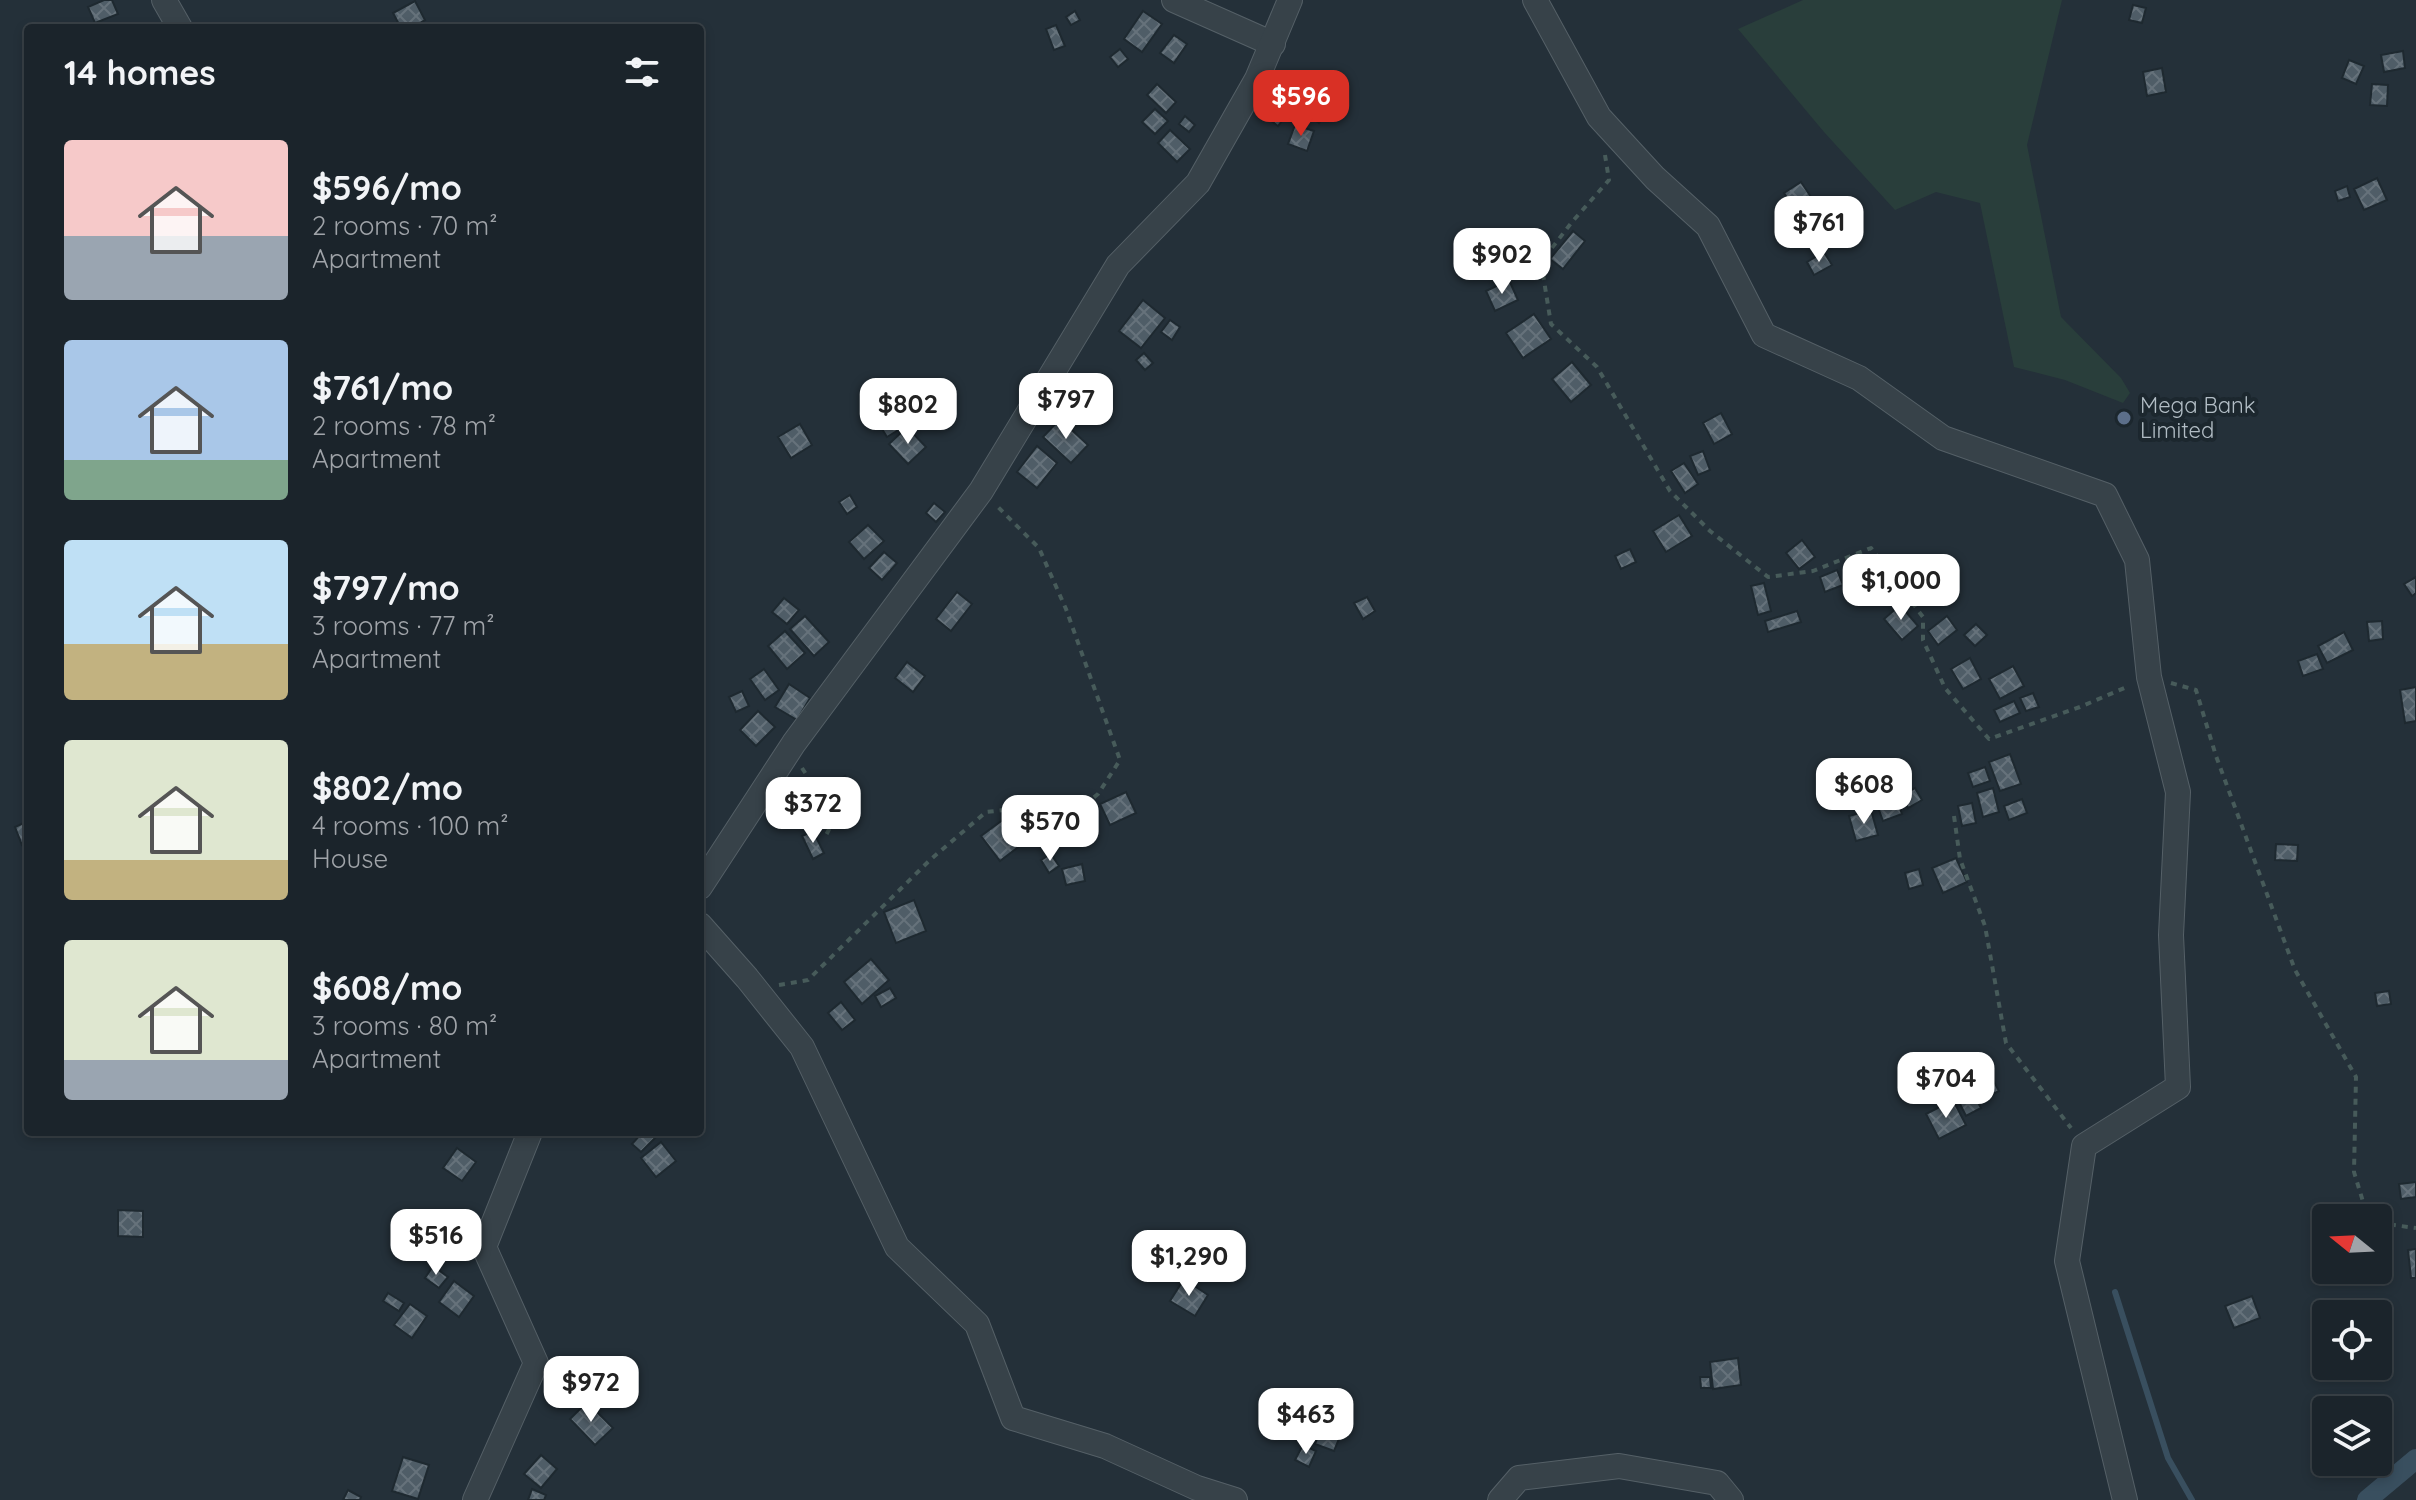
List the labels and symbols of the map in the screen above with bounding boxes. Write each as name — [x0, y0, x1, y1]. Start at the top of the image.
pin: $596 — [1254, 70, 1348, 138]
pin: $761 — [1772, 196, 1866, 264]
pin: $902 — [1455, 228, 1549, 296]
pin: $797 — [1019, 373, 1113, 441]
pin: $802 — [861, 378, 955, 446]
place label: Mega Bank Limited — [2140, 391, 2256, 444]
marker: Mega Bank Limited — [2115, 409, 2133, 427]
pin: $1,000 — [1836, 554, 1966, 622]
pin: $608 — [1817, 758, 1911, 826]
pin: $372 — [766, 777, 860, 845]
pin: $570 — [1003, 795, 1097, 863]
pin: $704 — [1899, 1052, 1993, 1120]
north arrow — [2312, 1204, 2392, 1284]
pin: $516 — [389, 1209, 483, 1277]
pin: $1,290 — [1124, 1230, 1254, 1298]
pin: $972 — [544, 1356, 638, 1424]
pin: $463 — [1259, 1388, 1353, 1456]

